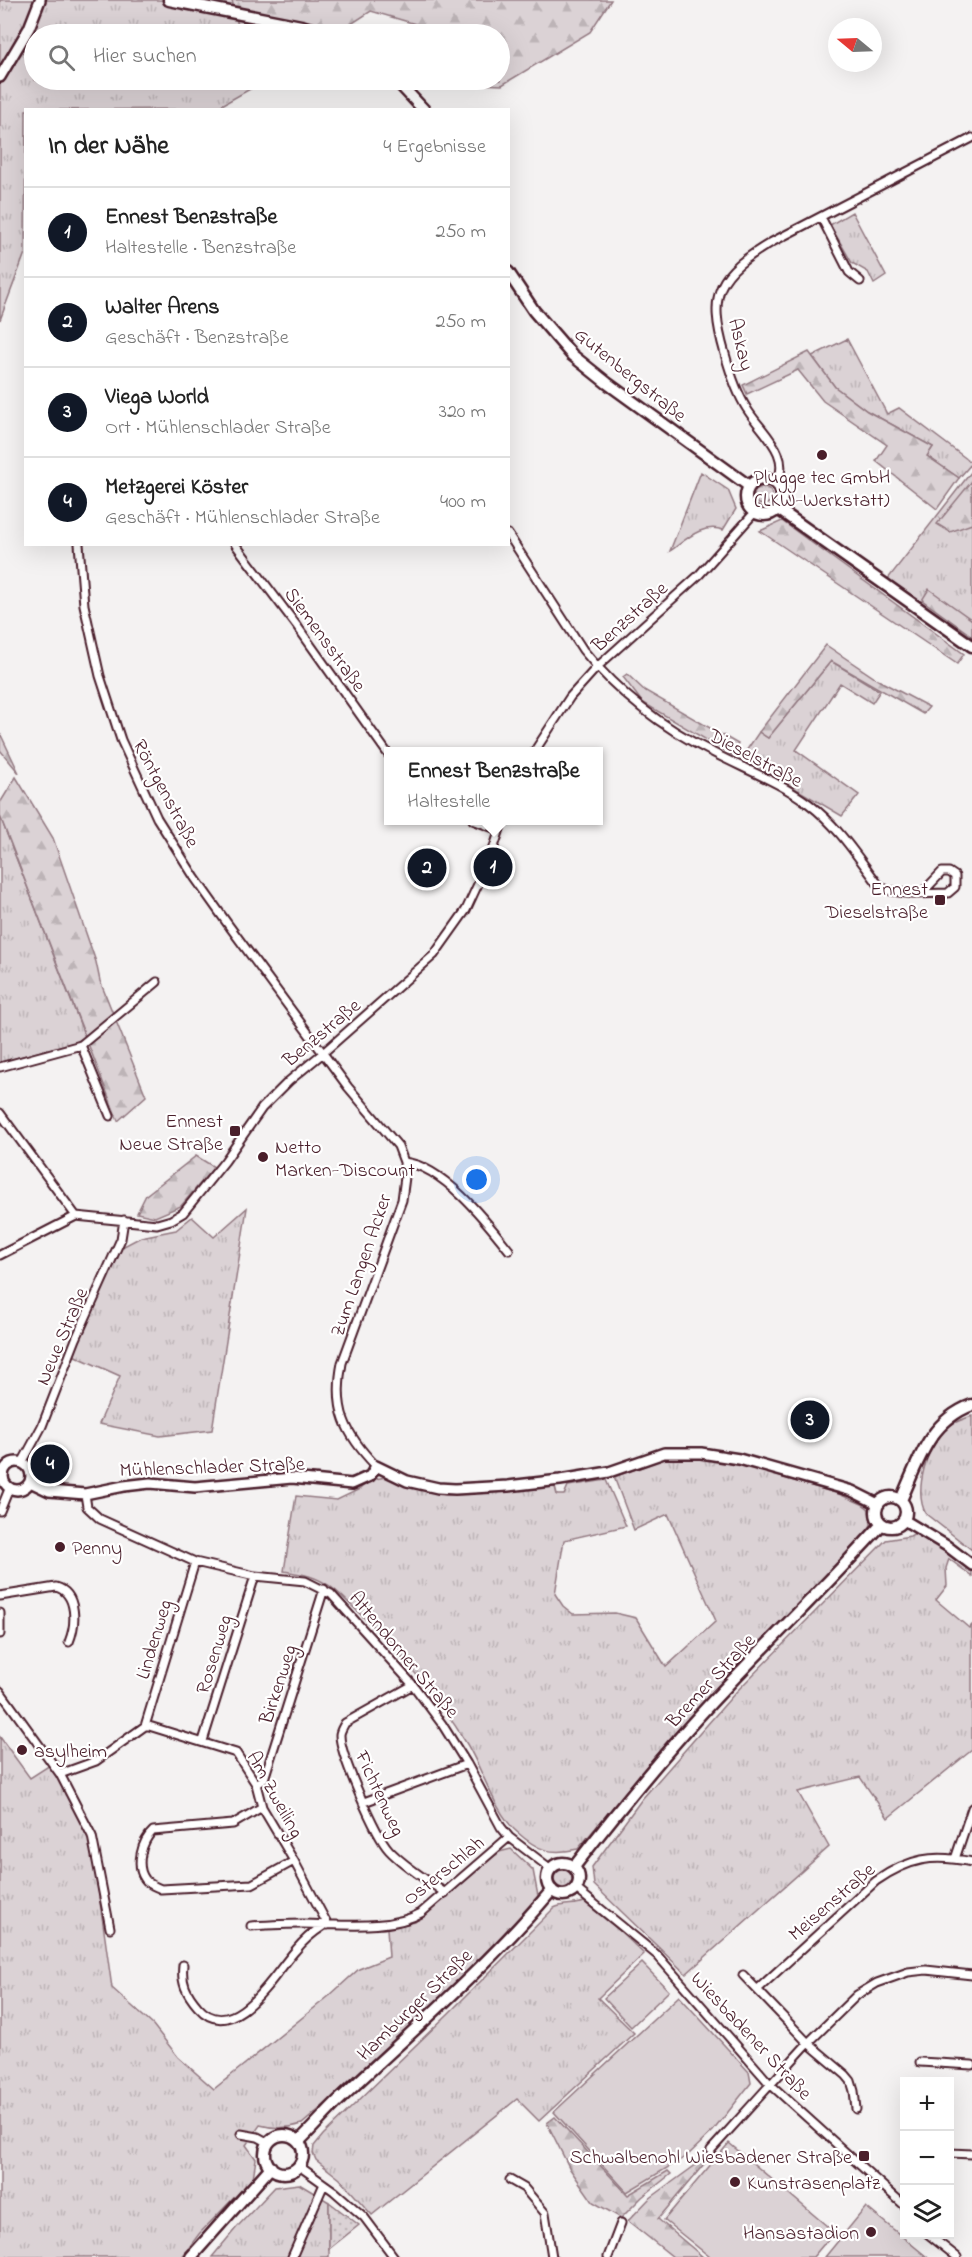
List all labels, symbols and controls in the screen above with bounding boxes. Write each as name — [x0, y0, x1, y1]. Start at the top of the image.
north arrow — [828, 18, 882, 72]
search box — [24, 24, 510, 90]
icon: search — [45, 41, 78, 74]
text: Hier suchen — [93, 41, 197, 73]
text: In der Nähe — [48, 128, 169, 166]
text: 4 Ergebnisse — [383, 133, 486, 162]
text: Ennest Benzstraße — [105, 202, 277, 234]
text: 1 — [64, 218, 71, 247]
text: 250 m — [435, 218, 486, 247]
text: Haltestelle · Benzstraße — [105, 234, 296, 263]
text: Walter Arens — [105, 292, 219, 324]
text: 2 — [63, 308, 72, 337]
text: 250 m — [435, 308, 486, 337]
street label: Askay — [719, 315, 760, 374]
street label: Gutenbergstraße — [566, 321, 692, 431]
text: Geschäft · Benzstraße — [105, 324, 289, 353]
text: Viega World — [105, 382, 209, 414]
text: 3 — [63, 398, 72, 427]
text: 320 m — [439, 398, 486, 427]
text: Ort · Mühlenschlader Straße — [105, 414, 331, 443]
marker: Plugge tec GmbH (LKW-Werkstatt) — [815, 448, 829, 462]
place label: Plugge tec GmbH (LKW-Werkstatt) — [754, 464, 890, 516]
text: Metzgerei Köster — [105, 472, 248, 504]
text: 4 — [63, 488, 72, 517]
text: 400 m — [440, 488, 486, 517]
text: Geschäft · Mühlenschlader Straße — [105, 504, 380, 533]
street label: Benzstraße — [585, 576, 675, 661]
street label: Siemensstraße — [276, 582, 372, 699]
street label: Dieselstraße — [702, 722, 807, 796]
street label: Röntgenstraße — [123, 735, 206, 854]
popup — [384, 747, 603, 825]
text: Ennest Benzstraße — [407, 756, 580, 788]
text: Haltestelle — [407, 788, 490, 817]
pin: 1 — [474, 844, 512, 890]
pin: 2 — [408, 846, 446, 890]
place label: Ennest Dieselstraße — [824, 876, 928, 928]
marker: Ennest Dieselstraße — [933, 893, 947, 907]
street label: Benzstraße — [277, 993, 368, 1076]
place label: Ennest Neue Straße — [119, 1108, 223, 1160]
marker: Ennest Neue Straße — [228, 1124, 242, 1138]
place label: Netto Marken-Discount — [275, 1134, 415, 1186]
marker: Netto Marken-Discount — [256, 1150, 270, 1164]
your location — [462, 1165, 491, 1194]
street label: Zum Langen Acker — [324, 1190, 402, 1341]
street label: Neue Straße — [30, 1284, 97, 1390]
pin: 3 — [790, 1398, 830, 1442]
pin: 4 — [31, 1442, 70, 1486]
street label: Mühlenschlader Straße — [119, 1451, 305, 1486]
place label: Penny — [72, 1535, 122, 1564]
marker: Penny — [53, 1540, 67, 1554]
street label: Attendorner Straße — [341, 1586, 465, 1726]
street label: Lindenweg — [130, 1596, 182, 1683]
street label: Rosenweg — [190, 1611, 242, 1698]
street label: Bremer Straße — [660, 1628, 763, 1736]
street label: Birkenweg — [253, 1641, 307, 1729]
place label: asylheim — [34, 1738, 107, 1767]
marker: asylheim — [15, 1743, 29, 1757]
street label: Am Zweiling — [237, 1746, 310, 1845]
street label: Fichtenweg — [345, 1746, 411, 1842]
street label: Osterschlah — [398, 1830, 492, 1914]
street label: Meisenstraße — [783, 1857, 883, 1949]
street label: Hamburger Straße — [351, 1943, 481, 2069]
street label: Wiesbadener Straße — [683, 1966, 818, 2108]
map controls — [900, 2077, 954, 2239]
button: + — [900, 2077, 954, 2131]
button: − — [900, 2131, 954, 2185]
place label: Schwalbenohl Wiesbadener Straße — [570, 2144, 852, 2173]
marker: Schwalbenohl Wiesbadener Straße — [857, 2149, 871, 2163]
place label: Kunstrasenplatz — [747, 2170, 881, 2199]
marker: Kunstrasenplatz — [728, 2175, 742, 2189]
button: layers — [900, 2185, 954, 2239]
place label: Hansastadion — [743, 2220, 859, 2249]
marker: Hansastadion — [864, 2225, 878, 2239]

